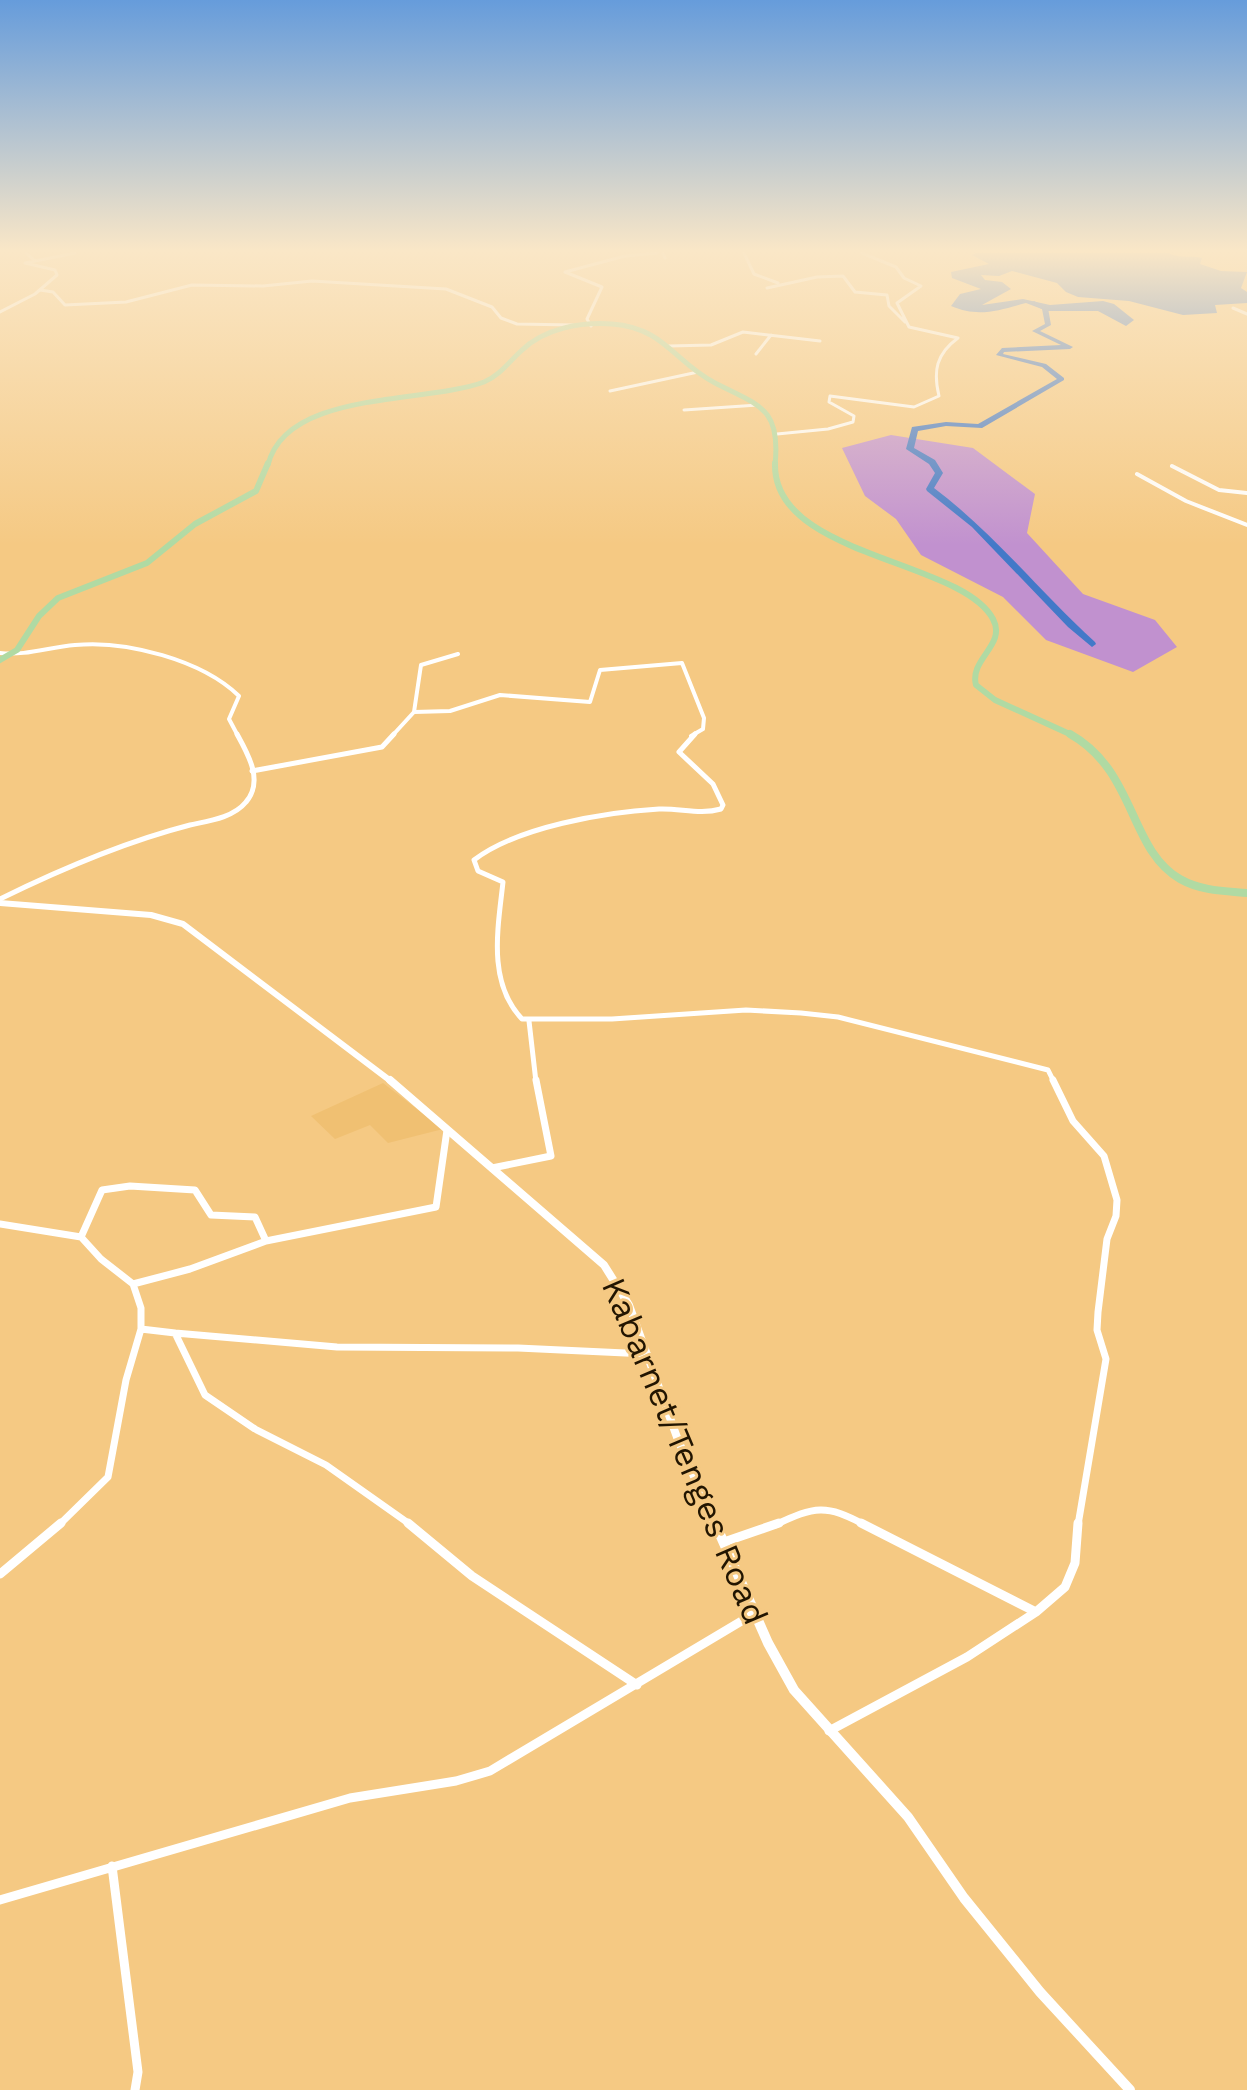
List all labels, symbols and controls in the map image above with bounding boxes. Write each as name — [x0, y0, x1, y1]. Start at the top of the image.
street label: Kabarnet/Tenges Road — [594, 1272, 776, 1630]

